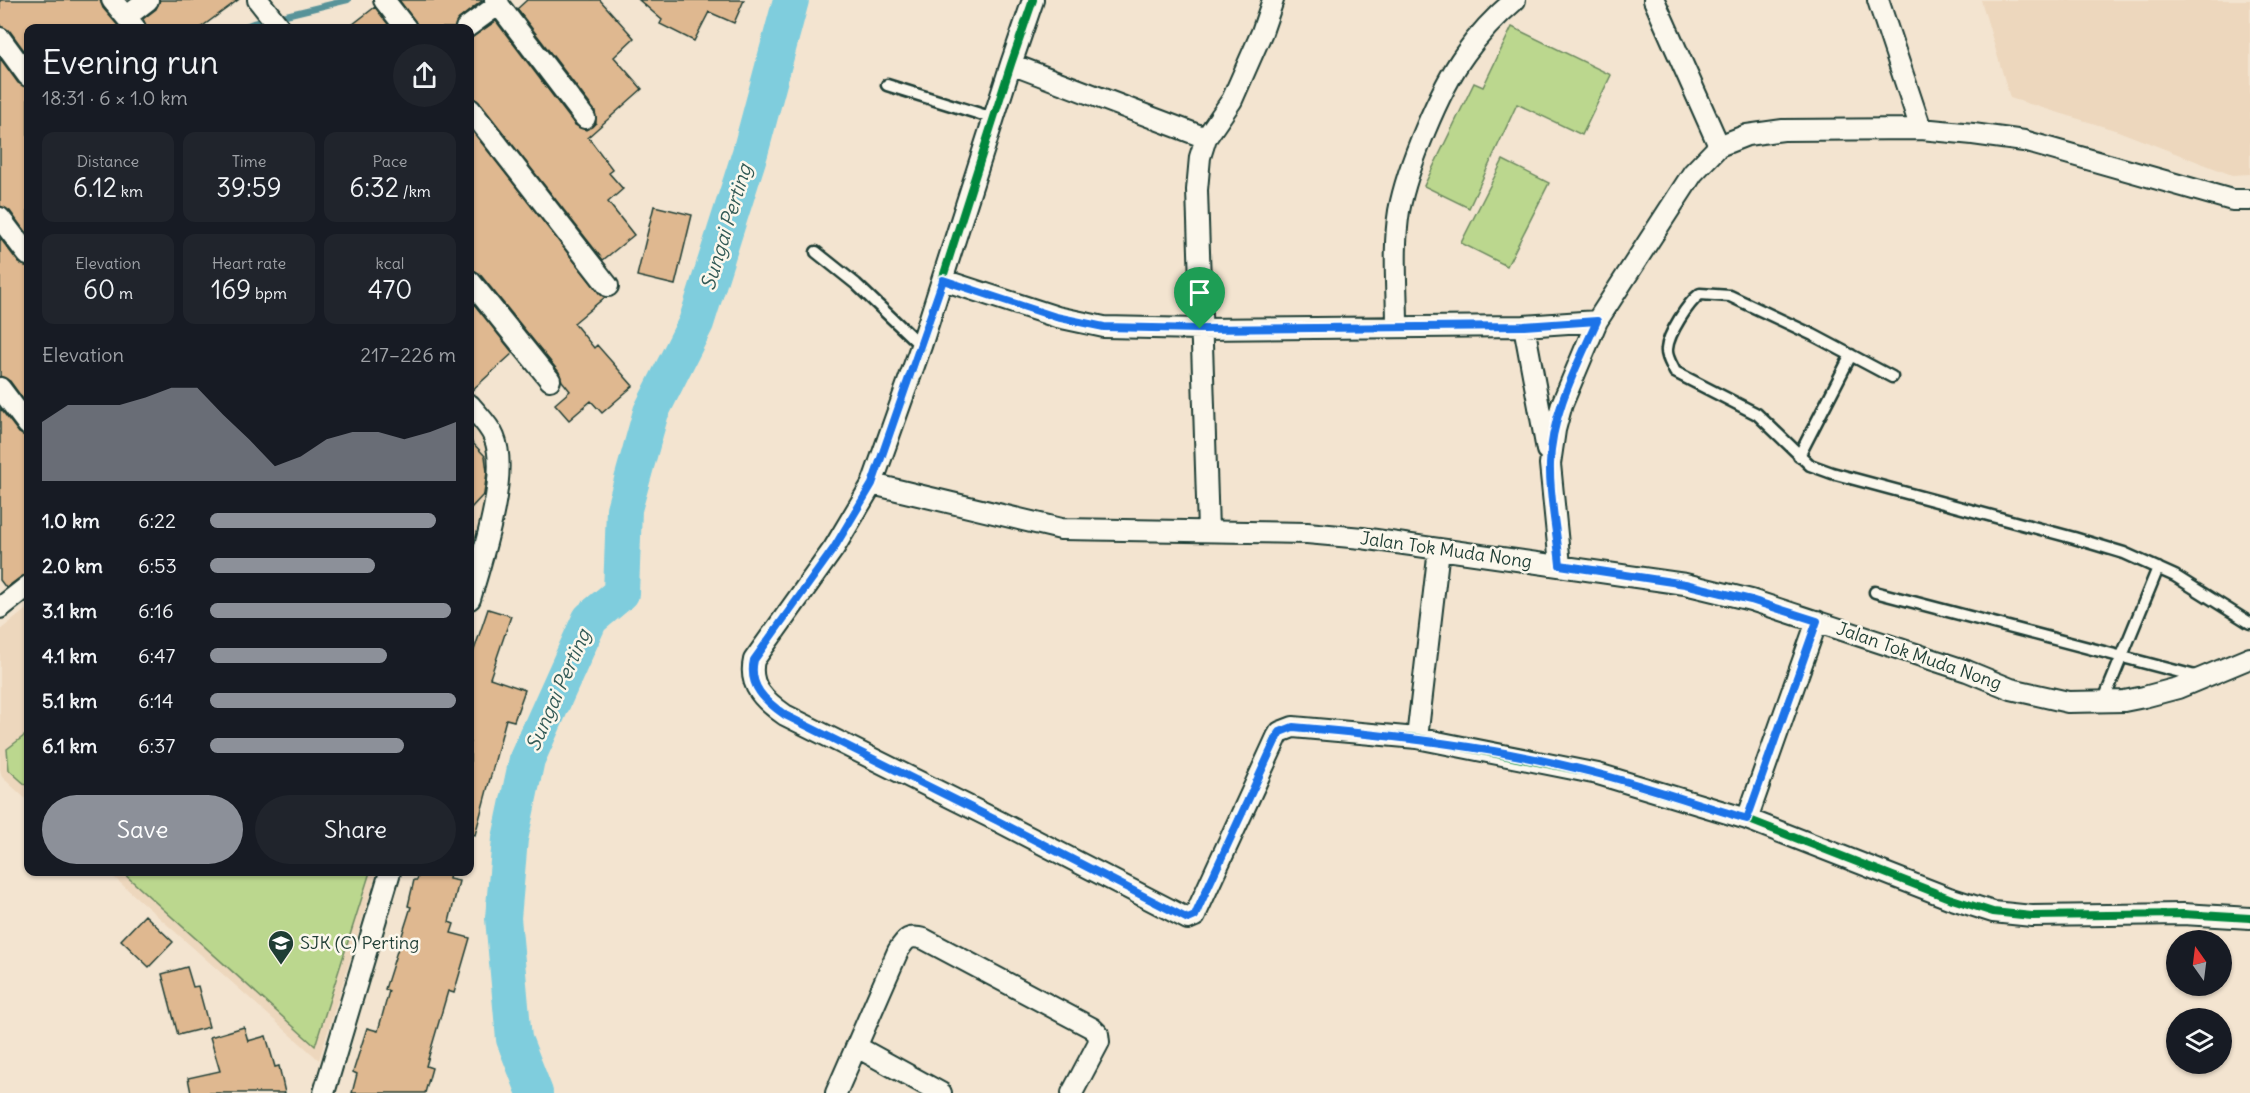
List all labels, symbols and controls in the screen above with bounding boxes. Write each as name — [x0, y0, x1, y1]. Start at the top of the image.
text: Evening run — [42, 41, 218, 83]
button: share — [393, 44, 456, 107]
text: 18:31 · 6 × 1.0 km — [42, 85, 188, 110]
text: Distance — [77, 151, 139, 171]
text: Time — [232, 151, 266, 171]
text: Pace — [373, 151, 407, 171]
water label: Sungai Perting — [695, 159, 757, 293]
text: 6.12 — [73, 171, 117, 204]
text: 39:59 — [216, 171, 282, 204]
text: 6:32 — [349, 171, 399, 204]
text: km — [117, 181, 143, 201]
text: /km — [399, 181, 431, 201]
text: Elevation — [75, 253, 141, 273]
text: Heart rate — [212, 253, 286, 273]
text: kcal — [376, 253, 404, 273]
pin — [1174, 267, 1225, 329]
text: 60 — [83, 273, 115, 306]
text: 169 — [211, 273, 251, 306]
text: 470 — [368, 273, 412, 306]
icon: arrive — [1183, 276, 1216, 309]
text: m — [115, 283, 133, 303]
text: bpm — [251, 283, 287, 303]
text: Elevation — [42, 342, 124, 367]
text: 217–226 m — [360, 342, 456, 367]
text: 1.0 km — [42, 508, 100, 533]
text: 6:22 — [138, 508, 176, 533]
street label: Jalan Tok Muda Nong — [1359, 526, 1533, 573]
text: 2.0 km — [42, 553, 103, 578]
text: 6:53 — [138, 553, 177, 578]
text: 3.1 km — [42, 598, 97, 623]
text: 6:16 — [138, 598, 174, 623]
street label: Jalan Tok Muda Nong — [1834, 616, 2005, 695]
water label: Sungai Perting — [520, 623, 596, 754]
text: 4.1 km — [42, 643, 97, 668]
text: 6:47 — [138, 643, 175, 668]
text: 5.1 km — [42, 688, 97, 713]
text: 6:14 — [138, 688, 174, 713]
text: 6.1 km — [42, 733, 97, 758]
text: 6:37 — [138, 733, 175, 758]
button: Save — [42, 795, 243, 864]
button: Share — [255, 795, 456, 864]
school or university icon: SJK (C) Perting — [266, 928, 296, 966]
north arrow — [2166, 930, 2232, 996]
map controls — [2166, 930, 2232, 1074]
place label: SJK (C) Perting — [300, 931, 419, 954]
button: layers — [2166, 1008, 2232, 1074]

